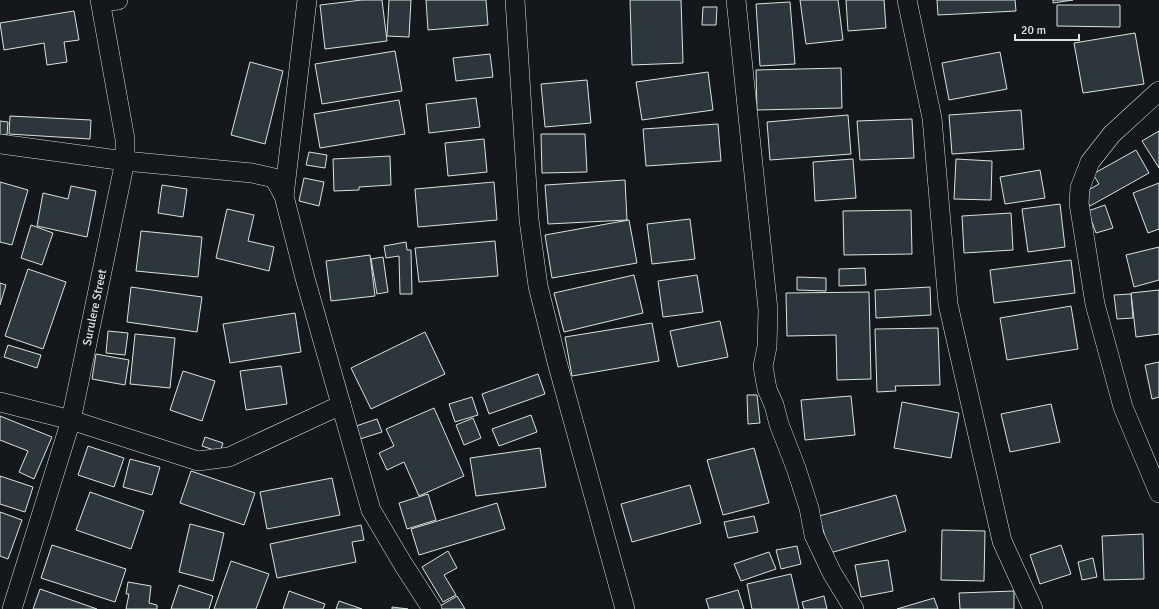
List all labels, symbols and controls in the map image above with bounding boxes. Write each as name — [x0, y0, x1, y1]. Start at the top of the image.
scale bar — [1015, 16, 1079, 42]
text: 20 m — [1021, 23, 1046, 38]
street label: Surulere Street — [79, 268, 110, 347]

